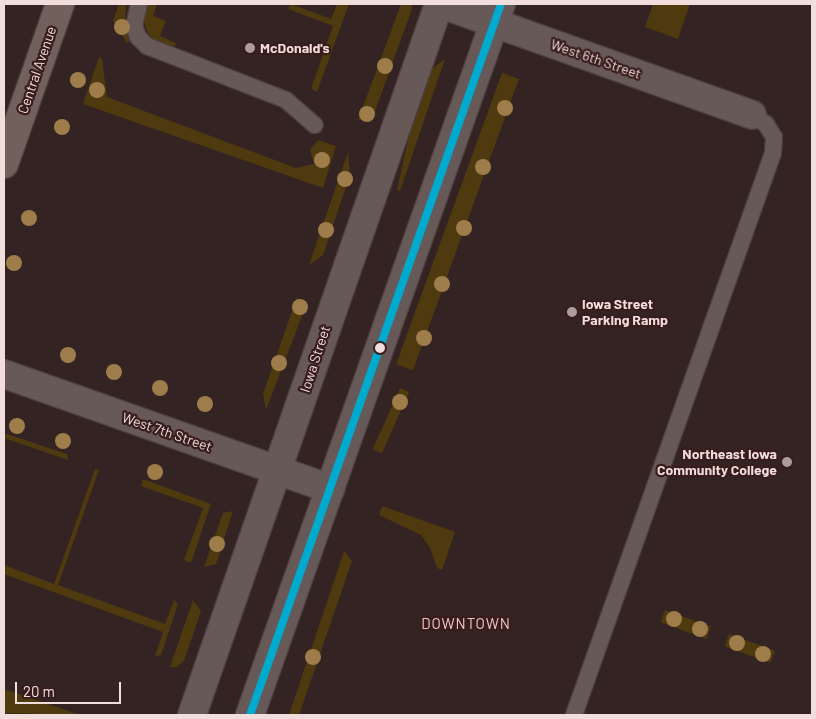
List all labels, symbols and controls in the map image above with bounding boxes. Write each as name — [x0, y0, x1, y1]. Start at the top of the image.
street label: Central Avenue — [14, 24, 60, 116]
street label: West 6th Street — [549, 36, 643, 82]
place label: McDonald's — [260, 40, 329, 56]
marker: McDonald's — [244, 42, 256, 54]
place label: Iowa Street Parking Ramp — [582, 296, 668, 328]
marker: Iowa Street Parking Ramp — [566, 306, 578, 318]
street label: Iowa Street — [296, 324, 334, 394]
unlabelled marker — [375, 343, 385, 353]
street label: West 7th Street — [120, 409, 214, 455]
place label: Northeast Iowa Community College — [657, 446, 777, 478]
marker: Northeast Iowa Community College — [781, 456, 793, 468]
district label: DOWNTOWN — [420, 615, 512, 633]
scale bar — [18, 672, 124, 704]
text: 20 m — [23, 682, 55, 700]

